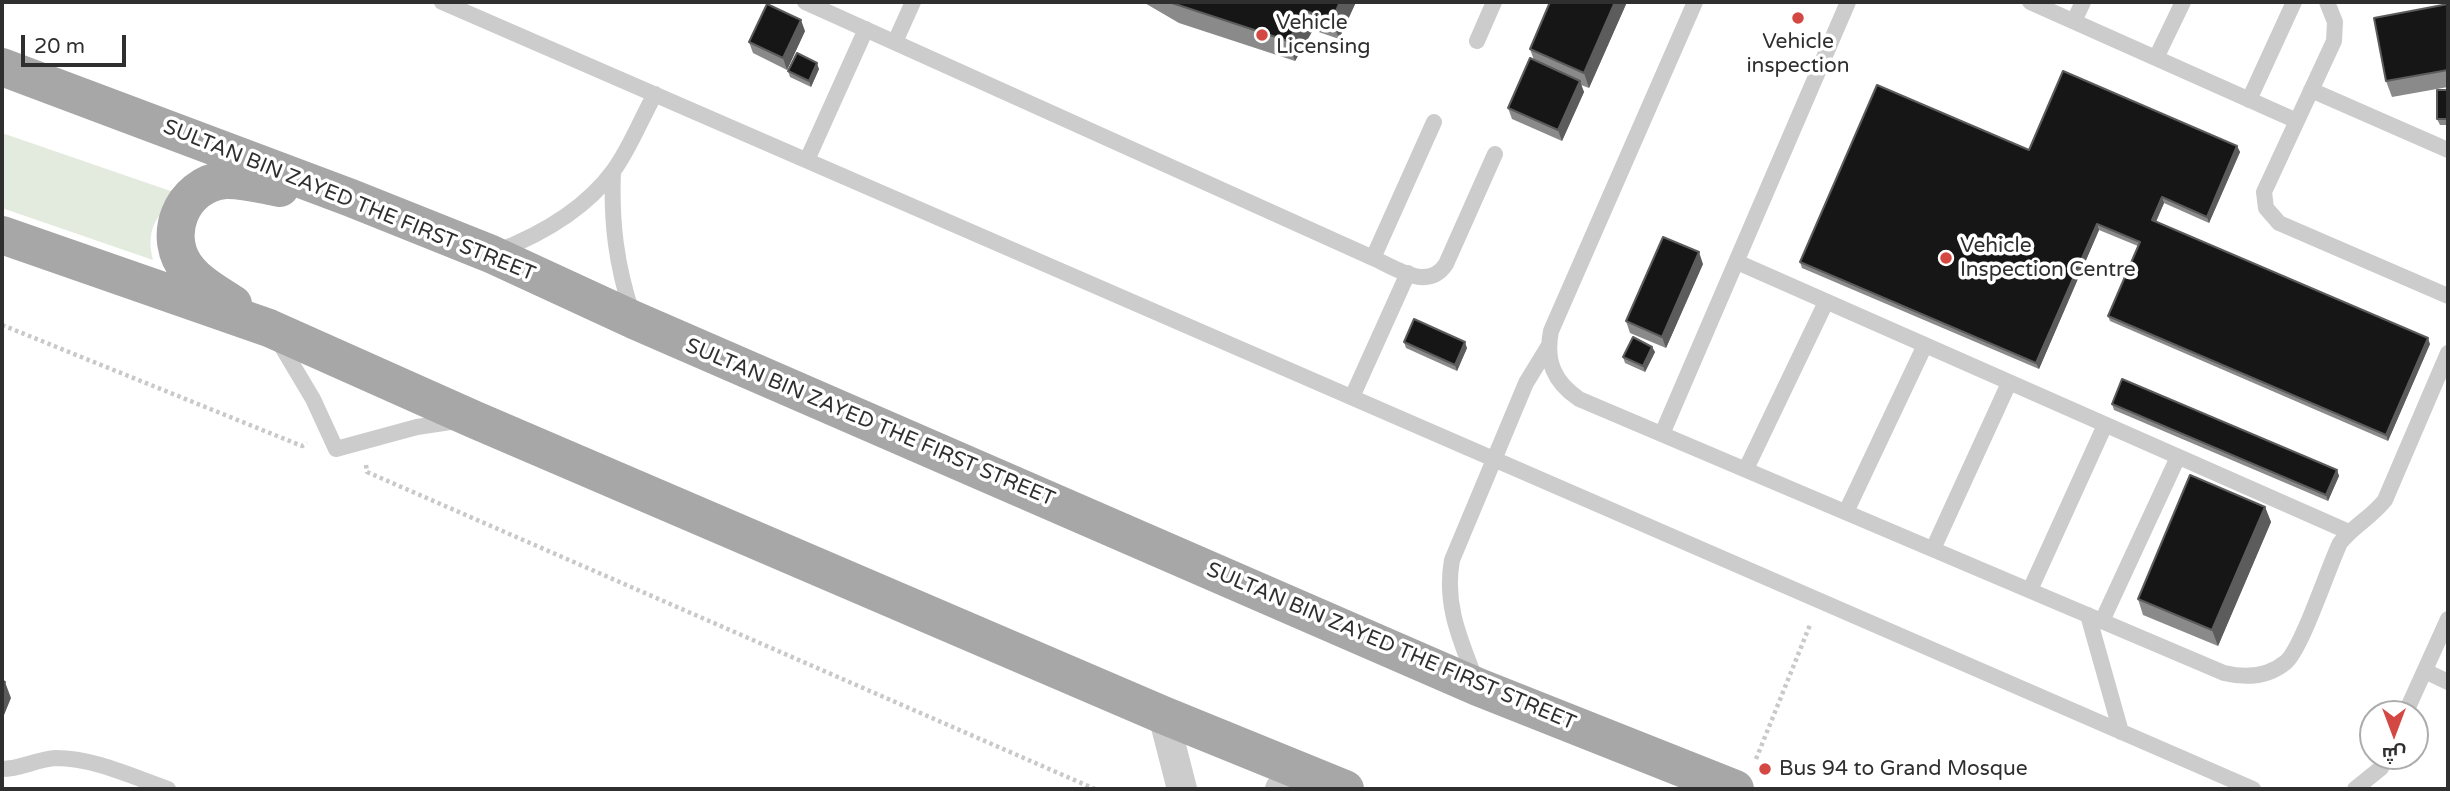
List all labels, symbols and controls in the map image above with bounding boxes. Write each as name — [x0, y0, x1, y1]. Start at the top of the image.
place label: Vehicle Licensing — [1276, 10, 1370, 60]
marker: Vehicle inspection — [1790, 10, 1806, 26]
scale bar — [24, 21, 130, 65]
marker: Vehicle Licensing — [1254, 27, 1270, 43]
place label: Vehicle inspection — [1746, 29, 1850, 79]
text: 20 m — [34, 34, 85, 59]
street label: SULTAN BIN ZAYED THE FIRST STREET — [159, 115, 539, 287]
place label: Vehicle Inspection Centre — [1960, 233, 2136, 283]
marker: Vehicle Inspection Centre — [1938, 250, 1954, 266]
street label: SULTAN BIN ZAYED THE FIRST STREET — [682, 333, 1058, 513]
street label: SULTAN BIN ZAYED THE FIRST STREET — [1203, 557, 1579, 737]
north arrow — [2359, 700, 2429, 770]
text: ش — [2382, 743, 2406, 765]
place label: Bus 94 to Grand Mosque — [1779, 756, 2028, 782]
marker: Bus 94 to Grand Mosque — [1757, 761, 1773, 777]

